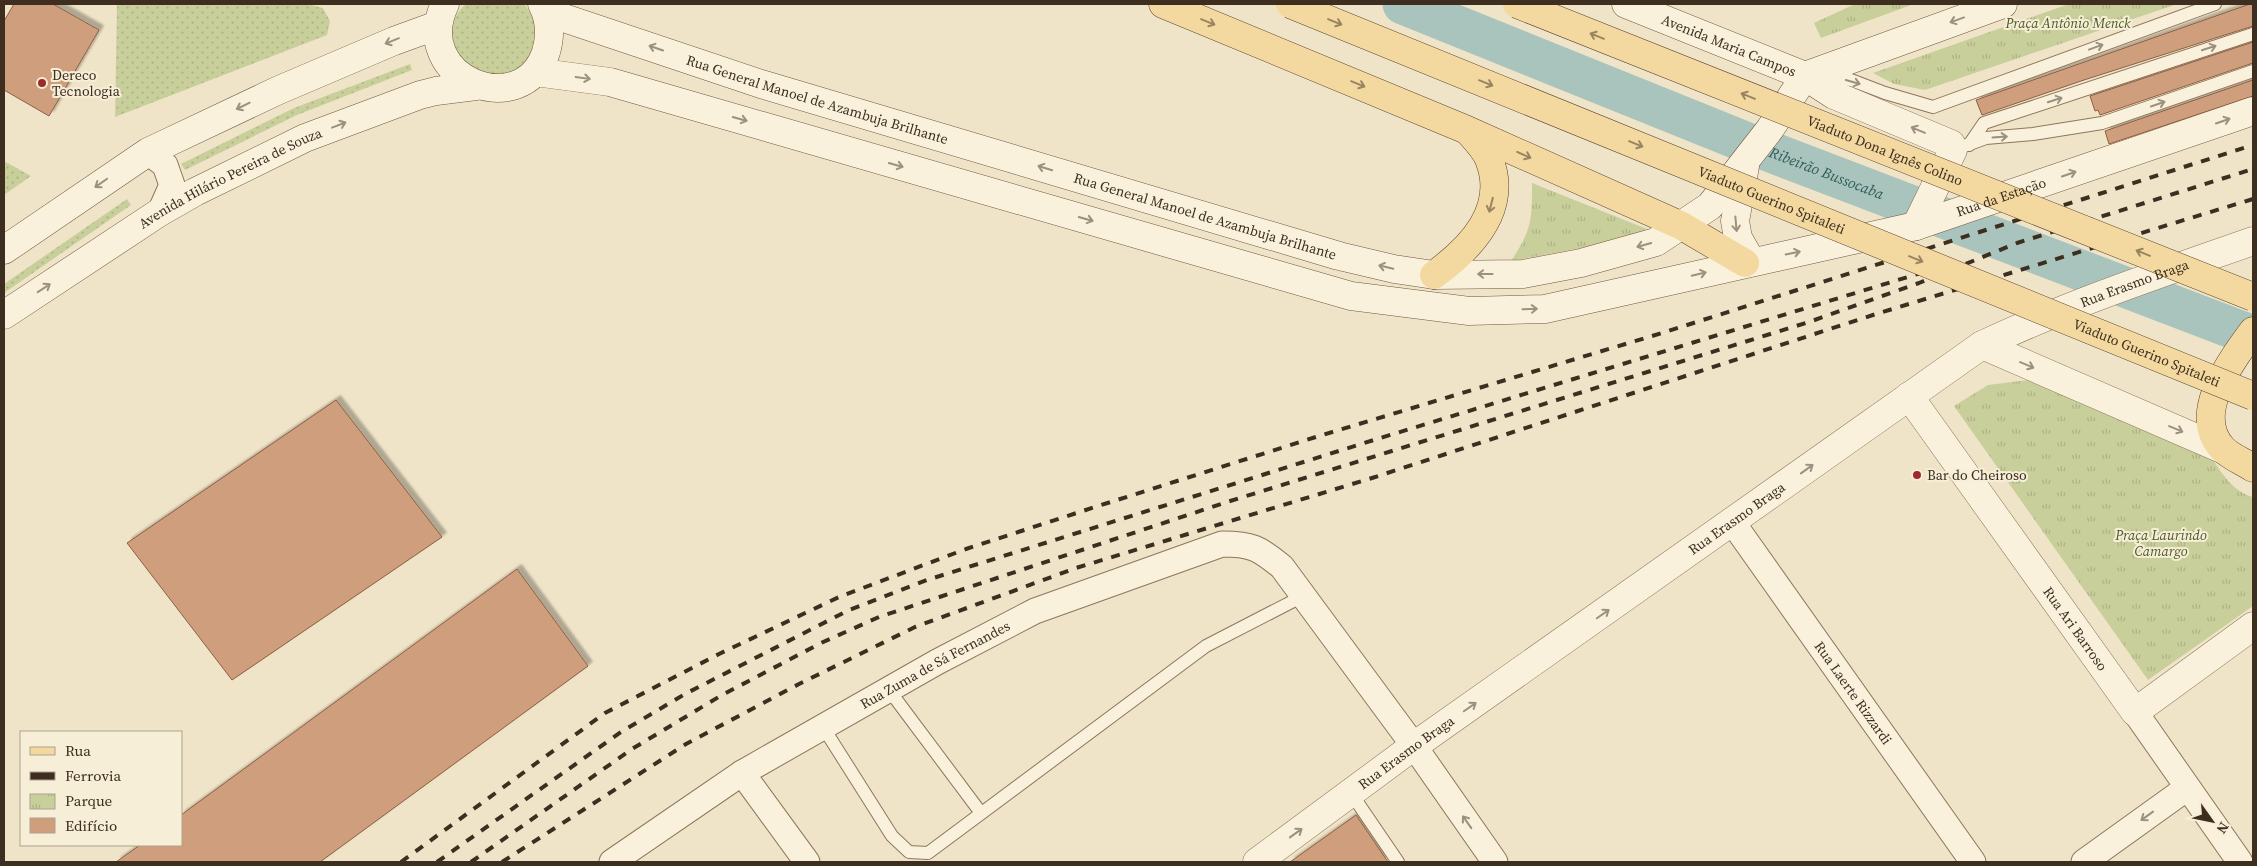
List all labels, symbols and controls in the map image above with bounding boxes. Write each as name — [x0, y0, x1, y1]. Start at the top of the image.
street label: Avenida Maria Campos — [1659, 9, 1799, 81]
park label: Praça Antônio Menck — [2004, 13, 2131, 33]
one-way arrow — [1950, 16, 1966, 25]
one-way arrow — [1327, 17, 1342, 27]
one-way arrow — [1200, 18, 1215, 28]
one-way arrow — [1590, 31, 1605, 40]
one-way arrow — [385, 37, 400, 47]
one-way arrow — [2088, 42, 2103, 51]
one-way arrow — [649, 43, 664, 52]
one-way arrow — [2201, 43, 2217, 52]
street label: Rua General Manoel de Azambuja Brilhante — [684, 50, 951, 149]
place label: Dereco Tecnologia — [52, 65, 121, 101]
one-way arrow — [575, 73, 591, 83]
marker: Dereco Tecnologia — [36, 77, 48, 89]
one-way arrow — [1845, 77, 1861, 87]
one-way arrow — [1477, 79, 1493, 88]
one-way arrow — [1350, 80, 1365, 90]
one-way arrow — [1741, 91, 1756, 100]
one-way arrow — [2047, 94, 2063, 104]
one-way arrow — [2150, 99, 2165, 108]
one-way arrow — [236, 102, 251, 112]
street label: Viaduto Dona Ignês Colino — [1804, 110, 1966, 191]
one-way arrow — [731, 115, 747, 125]
one-way arrow — [2215, 116, 2230, 125]
one-way arrow — [331, 120, 346, 129]
street label: Avenida Hilário Pereira de Souza — [135, 122, 325, 234]
one-way arrow — [1911, 125, 1926, 134]
one-way arrow — [1991, 132, 2007, 141]
one-way arrow — [1628, 140, 1643, 150]
water label: Ribeirão Bussocaba — [1765, 141, 1887, 204]
one-way arrow — [1516, 151, 1531, 160]
one-way arrow — [888, 160, 904, 170]
street label: Viaduto Guerino Spitaleti — [1695, 161, 1848, 239]
one-way arrow — [1038, 163, 1054, 173]
street label: Rua General Manoel de Azambuja Brilhante — [1071, 168, 1339, 265]
one-way arrow — [2061, 168, 2077, 178]
street label: Rua da Estação — [1954, 172, 2049, 222]
one-way arrow — [94, 178, 108, 188]
one-way arrow — [1486, 197, 1495, 213]
one-way arrow — [1077, 215, 1093, 225]
one-way arrow — [1731, 216, 1741, 232]
one-way arrow — [1637, 241, 1653, 251]
one-way arrow — [1785, 248, 1801, 257]
one-way arrow — [2136, 248, 2151, 257]
one-way arrow — [1908, 254, 1923, 264]
street label: Rua Erasmo Braga — [2077, 254, 2192, 312]
one-way arrow — [1379, 262, 1395, 271]
one-way arrow — [1478, 269, 1494, 279]
one-way arrow — [1690, 269, 1706, 278]
one-way arrow — [37, 282, 51, 292]
one-way arrow — [1522, 304, 1538, 314]
street label: Viaduto Guerino Spitaleti — [2070, 314, 2223, 392]
one-way arrow — [2019, 360, 2034, 370]
one-way arrow — [2168, 425, 2183, 435]
one-way arrow — [1800, 464, 1814, 474]
place label: Bar do Cheiroso — [1927, 465, 2027, 485]
marker: Bar do Cheiroso — [1911, 469, 1923, 481]
street label: Rua Erasmo Braga — [1684, 477, 1790, 559]
park label: Praça Laurindo Camargo — [2114, 525, 2207, 561]
street label: Rua Ari Barroso — [2038, 582, 2113, 675]
one-way arrow — [1596, 609, 1610, 619]
street label: Rua Zuma de Sá Fernandes — [856, 616, 1014, 714]
street label: Rua Laerte Rizzardi — [1810, 637, 1897, 749]
one-way arrow — [1463, 702, 1477, 712]
street label: Rua Erasmo Braga — [1354, 710, 1459, 794]
legend — [20, 731, 182, 846]
text: Rua — [65, 740, 91, 761]
text: Ferrovia — [65, 765, 122, 786]
text: Parque — [65, 790, 113, 811]
north arrow — [2187, 796, 2237, 846]
one-way arrow — [2141, 811, 2155, 821]
text: Edifício — [65, 815, 117, 836]
one-way arrow — [1462, 815, 1472, 829]
text: N — [2212, 818, 2234, 838]
one-way arrow — [1289, 828, 1302, 839]

